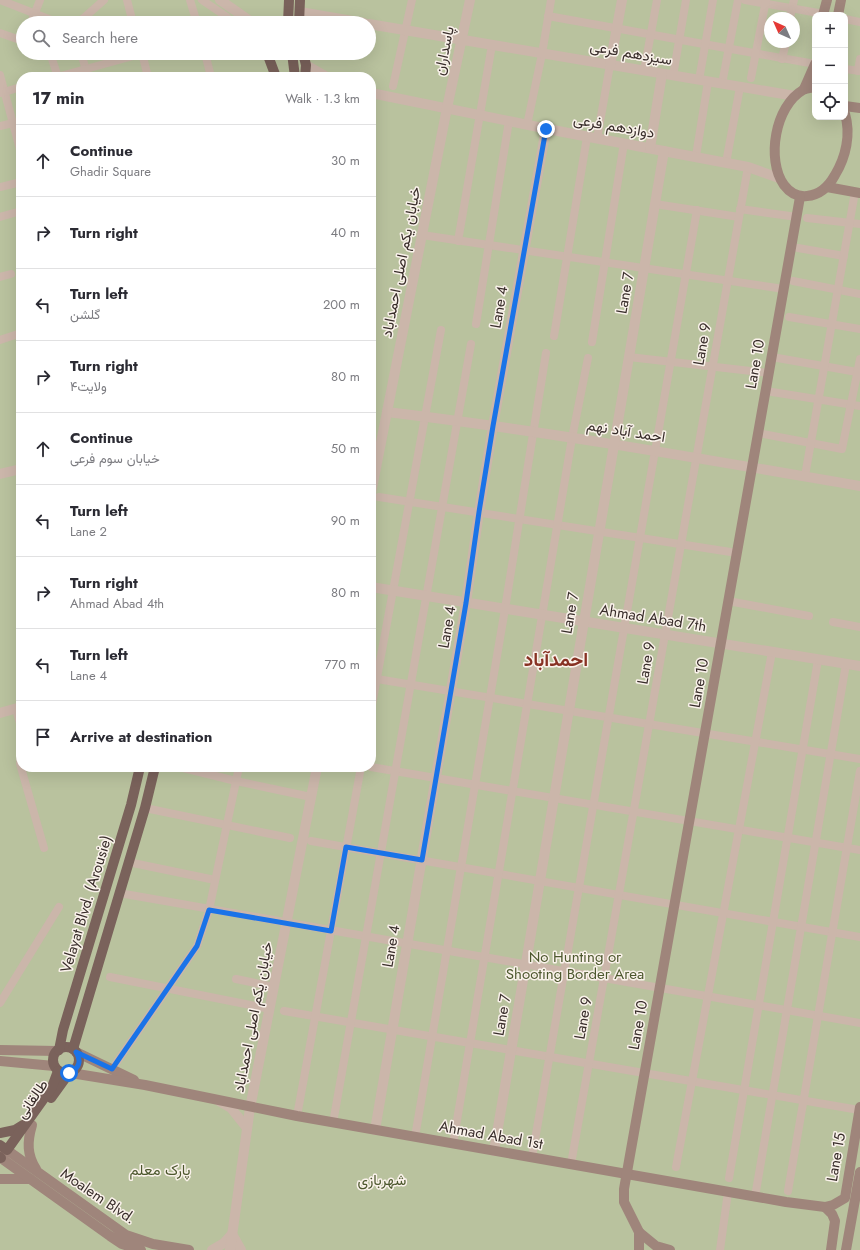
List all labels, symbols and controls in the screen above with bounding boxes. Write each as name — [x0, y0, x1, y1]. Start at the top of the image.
north arrow — [764, 12, 800, 48]
map controls — [812, 12, 848, 120]
button: + — [812, 12, 848, 48]
search box — [16, 16, 376, 60]
street label: پاسداران — [428, 24, 460, 78]
icon: search — [30, 27, 52, 49]
text: Search here — [62, 27, 138, 49]
street label: سیزدهم فرعی — [588, 35, 674, 71]
button: − — [812, 48, 848, 84]
button: locate — [812, 84, 848, 120]
text: 17 min — [32, 86, 84, 110]
text: Walk · 1.3 km — [285, 89, 360, 108]
street label: دوازدهم فرعی — [572, 108, 656, 144]
route end — [537, 120, 555, 138]
text: Continue — [70, 140, 133, 162]
icon: ahead — [32, 150, 54, 172]
text: 30 m — [331, 151, 360, 170]
text: Ghadir Square — [70, 162, 151, 181]
street label: خیابان یکم اصلی احمداباد — [376, 185, 426, 339]
icon: right — [32, 222, 54, 244]
text: Turn right — [70, 222, 138, 244]
text: 40 m — [331, 223, 360, 242]
street label: Lane 7 — [611, 270, 639, 316]
text: Turn left — [70, 283, 128, 305]
street label: Lane 4 — [484, 284, 514, 330]
icon: left — [32, 294, 54, 316]
text: 200 m — [323, 295, 360, 314]
text: گلشن — [70, 305, 100, 324]
street label: Lane 9 — [687, 321, 717, 367]
street label: Lane 10 — [740, 338, 770, 390]
text: Turn right — [70, 355, 138, 377]
icon: right — [32, 366, 54, 388]
text: 80 m — [331, 367, 360, 386]
text: ولایت۴ — [70, 377, 107, 396]
street label: احمد آباد نهم — [585, 414, 667, 448]
text: Continue — [70, 427, 133, 449]
icon: ahead — [32, 438, 54, 460]
text: 50 m — [331, 439, 360, 458]
text: خیابان سوم فرعی — [70, 449, 160, 468]
text: Turn left — [70, 500, 128, 522]
icon: left — [32, 510, 54, 532]
text: 90 m — [331, 511, 360, 530]
text: Lane 2 — [70, 522, 107, 541]
text: Turn right — [70, 572, 138, 594]
icon: right — [32, 582, 54, 604]
text: 80 m — [331, 583, 360, 602]
street label: Lane 7 — [556, 590, 584, 636]
text: Ahmad Abad 4th — [70, 594, 164, 613]
street label: Ahmad Abad 7th — [598, 599, 708, 637]
street label: Lane 4 — [432, 604, 462, 650]
street label: Lane 9 — [631, 640, 661, 686]
text: Turn left — [70, 644, 128, 666]
district label: احمدآباد — [524, 646, 588, 673]
icon: left — [32, 654, 54, 676]
text: 770 m — [325, 655, 360, 674]
street label: Lane 10 — [684, 657, 714, 709]
text: Lane 4 — [70, 666, 107, 685]
icon: arrive — [32, 726, 54, 748]
text: Arrive at destination — [70, 726, 212, 748]
street label: Velayat Blvd. (Arousie) — [55, 833, 117, 975]
street label: Lane 4 — [376, 923, 406, 969]
street label: خیابان یکم اصلی احمداباد — [228, 940, 278, 1094]
park label: No Hunting or Shooting Border Area — [506, 946, 644, 985]
street label: Lane 7 — [488, 992, 516, 1038]
street label: Lane 9 — [568, 995, 598, 1041]
street label: Lane 10 — [623, 999, 653, 1051]
route start — [60, 1064, 78, 1082]
street label: طالقانی — [11, 1075, 54, 1123]
street label: Ahmad Abad 1st — [437, 1115, 545, 1155]
street label: Lane 15 — [821, 1131, 851, 1183]
park label: پارک معلم — [130, 1159, 190, 1181]
street label: Moalem Blvd. — [56, 1163, 140, 1229]
park label: شهربازی — [358, 1169, 407, 1191]

